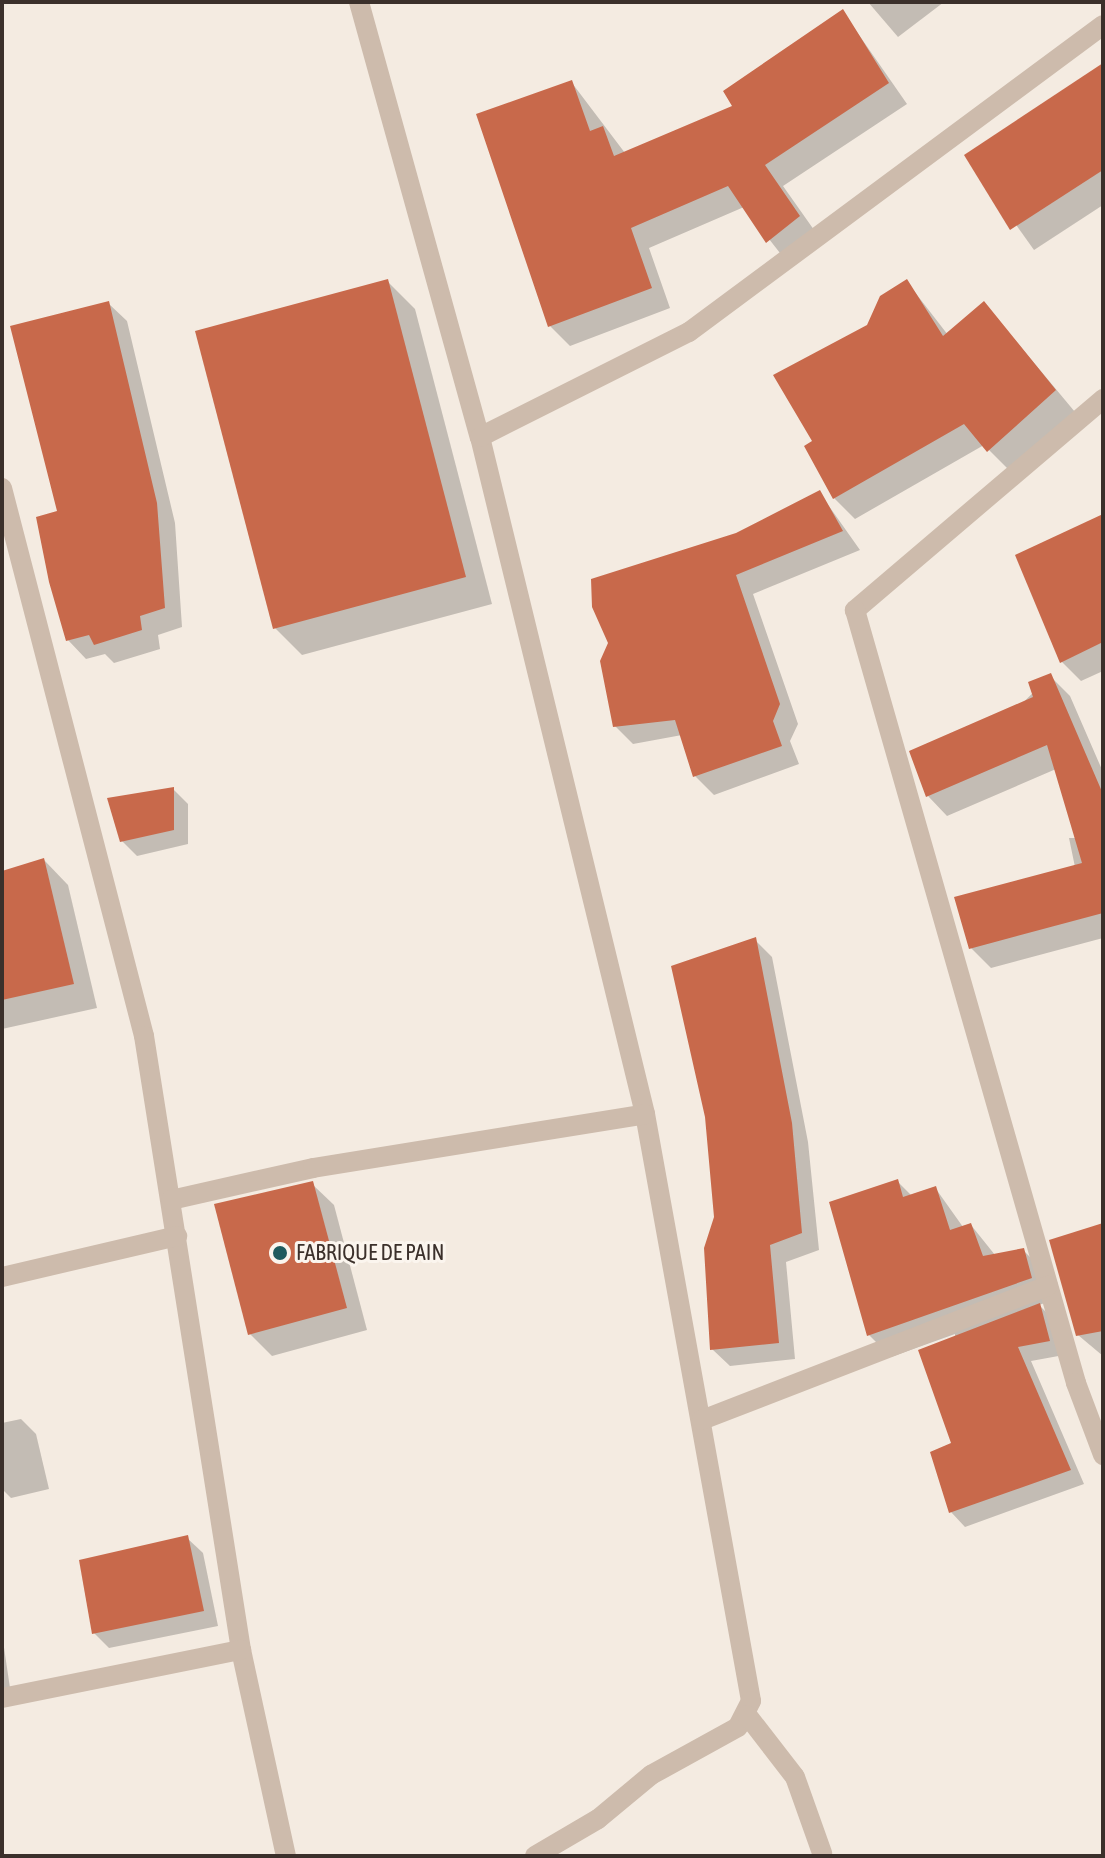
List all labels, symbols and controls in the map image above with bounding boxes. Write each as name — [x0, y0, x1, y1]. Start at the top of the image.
place label: FABRIQUE DE PAIN — [296, 1240, 444, 1266]
marker: FABRIQUE DE PAIN — [271, 1244, 289, 1262]

